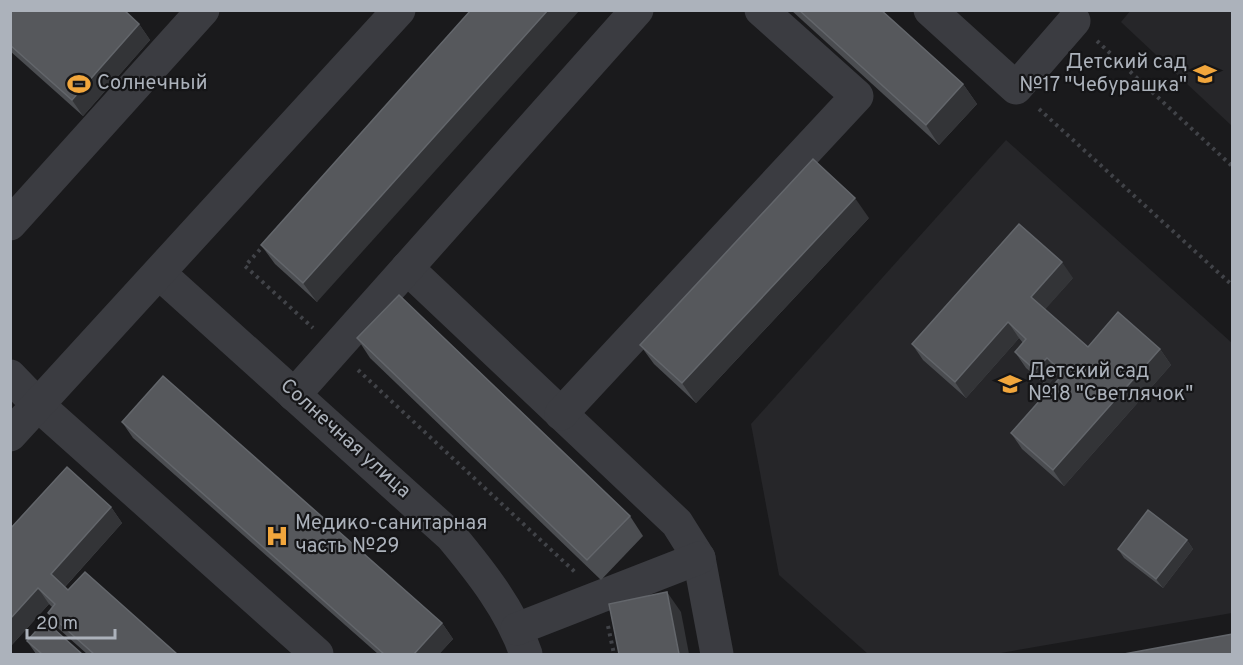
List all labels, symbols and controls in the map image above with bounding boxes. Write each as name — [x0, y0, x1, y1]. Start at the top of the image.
place label: Детский сад №17 "Чебурашка" — [1019, 50, 1187, 99]
school or university icon: Детский сад №17 "Чебурашка" — [1192, 61, 1218, 87]
sports icon: Солнечный — [66, 71, 92, 97]
place label: Солнечный — [97, 71, 207, 97]
place label: Детский сад №18 "Светлячок" — [1028, 359, 1193, 408]
school or university icon: Детский сад №18 "Светлячок" — [997, 371, 1023, 397]
street label: Солнечная улица — [274, 373, 416, 505]
place label: Медико-санитарная часть №29 — [295, 511, 487, 560]
hospital icon: Медико-санитарная часть №29 — [264, 523, 290, 549]
scale bar — [27, 602, 116, 640]
text: 20 m — [36, 613, 78, 636]

